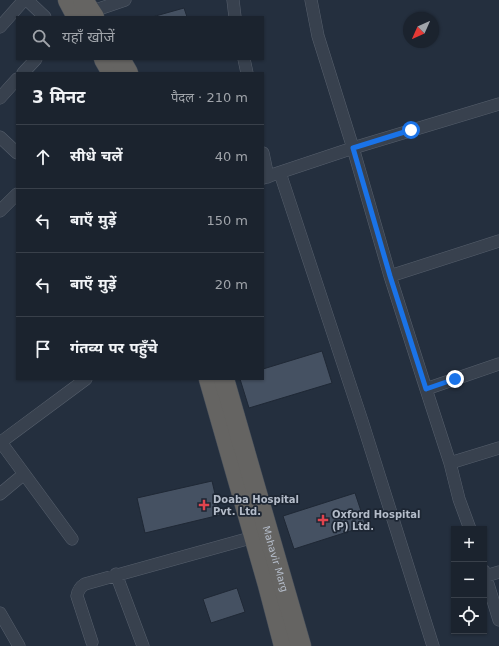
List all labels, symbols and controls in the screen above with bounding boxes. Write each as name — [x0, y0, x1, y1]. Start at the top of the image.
north arrow — [403, 12, 439, 48]
search box — [16, 16, 264, 60]
icon: search — [30, 27, 52, 49]
text: यहाँ खोजें — [62, 28, 115, 46]
text: 3 मिनट — [32, 87, 85, 107]
text: पैदल · 210 m — [171, 90, 248, 105]
route start — [402, 121, 420, 139]
icon: ahead — [32, 146, 54, 168]
text: सीधे चलें — [70, 147, 123, 165]
text: 40 m — [215, 149, 248, 164]
icon: left — [32, 210, 54, 232]
text: बाएँ मुड़ें — [70, 211, 116, 229]
text: 150 m — [206, 213, 248, 228]
icon: left — [32, 274, 54, 296]
text: बाएँ मुड़ें — [70, 275, 116, 293]
text: 20 m — [215, 277, 248, 292]
icon: arrive — [32, 338, 54, 360]
text: गंतव्य पर पहुँचे — [70, 339, 158, 357]
route end — [446, 370, 464, 388]
place label: Doaba Hospital Pvt. Ltd. — [213, 494, 299, 517]
marker: Doaba Hospital Pvt. Ltd. — [198, 499, 210, 511]
place label: Oxford Hospital (P) Ltd. — [332, 509, 420, 532]
marker: Oxford Hospital (P) Ltd. — [317, 514, 329, 526]
street label: Mahavir Marg — [261, 524, 290, 593]
map controls — [451, 526, 487, 634]
button: + — [451, 526, 487, 562]
button: − — [451, 562, 487, 598]
button: locate — [451, 598, 487, 634]

